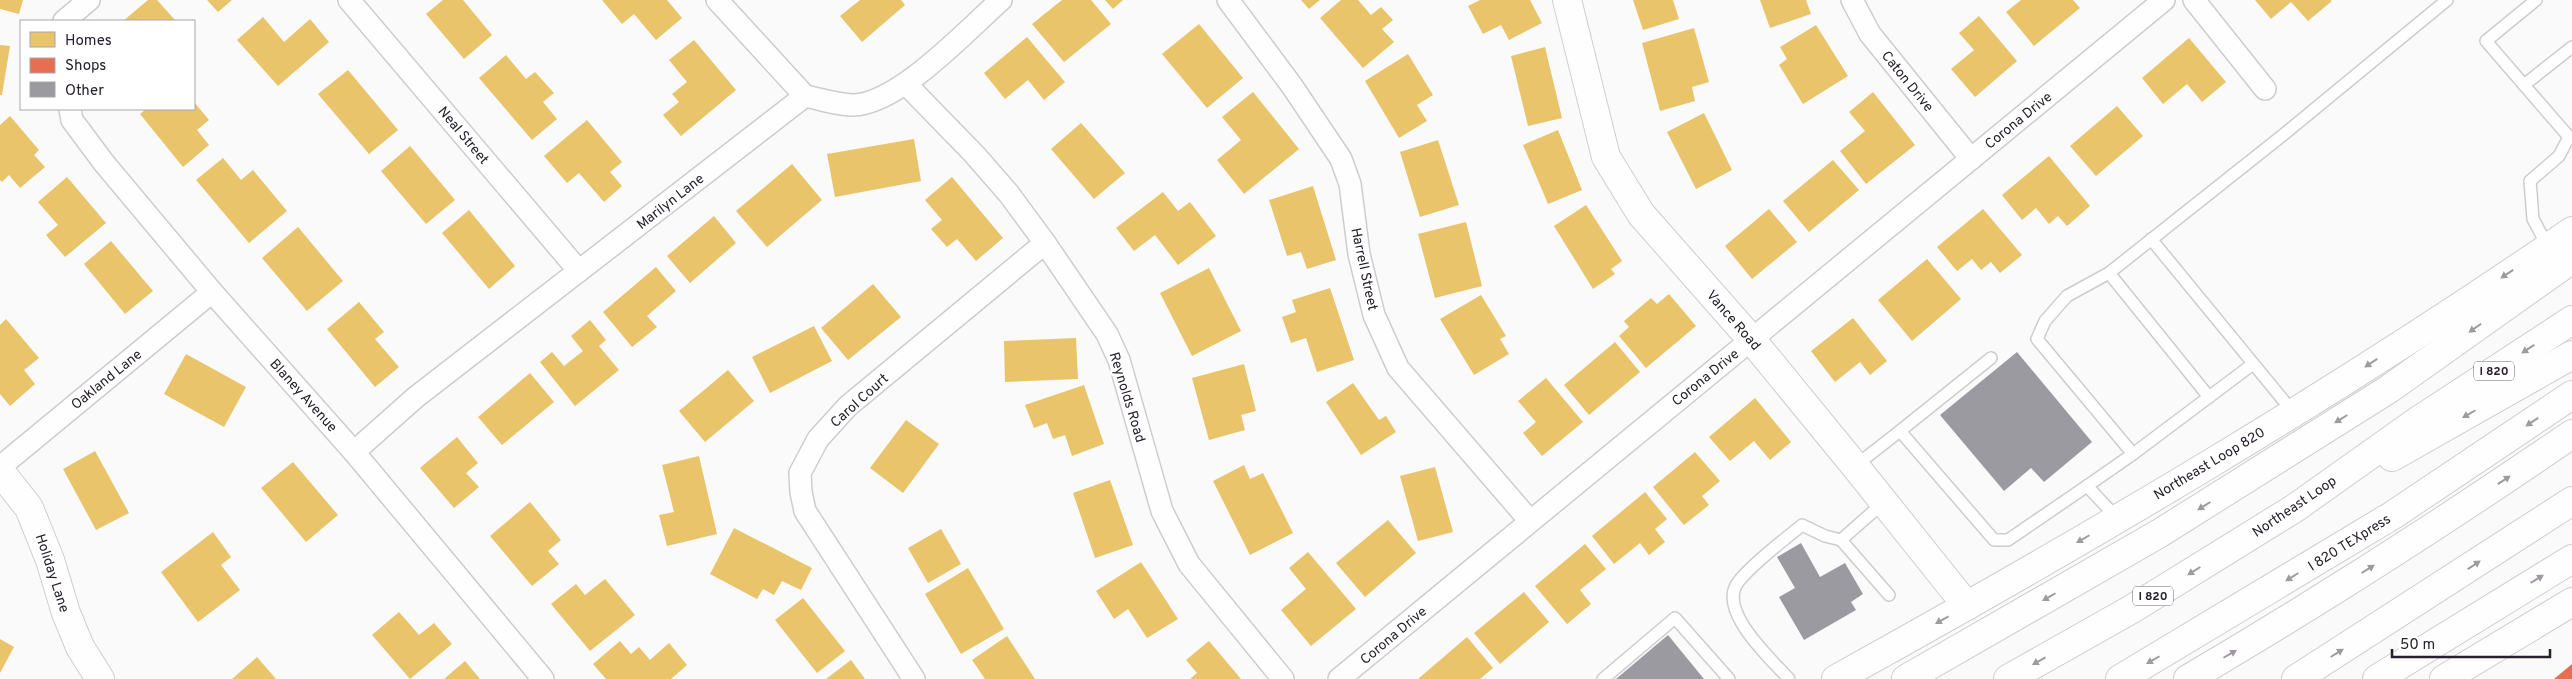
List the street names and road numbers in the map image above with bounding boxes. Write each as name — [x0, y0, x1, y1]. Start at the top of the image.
street label: Caton Drive — [1877, 48, 1937, 116]
street label: Corona Drive — [1982, 89, 2056, 153]
street label: Neal Street — [434, 104, 492, 168]
street label: Marilyn Lane — [634, 171, 708, 234]
street label: Harrell Street — [1346, 226, 1381, 312]
street label: Vance Road — [1702, 287, 1764, 355]
street label: Oakland Lane — [68, 346, 146, 414]
street label: Corona Drive — [1669, 346, 1743, 410]
street label: Reynolds Road — [1105, 350, 1148, 445]
street label: Blaney Avenue — [266, 356, 340, 436]
road number: I 820 — [2474, 362, 2514, 381]
street label: Carol Court — [827, 371, 893, 432]
street label: Northeast Loop 820 — [2151, 424, 2269, 504]
street label: Northeast Loop — [2250, 473, 2340, 542]
street label: I 820 TEXpress — [2305, 511, 2394, 575]
street label: Holiday Lane — [31, 532, 72, 615]
road number: I 820 — [2133, 586, 2173, 606]
street label: Corona Drive — [1357, 603, 1431, 669]

